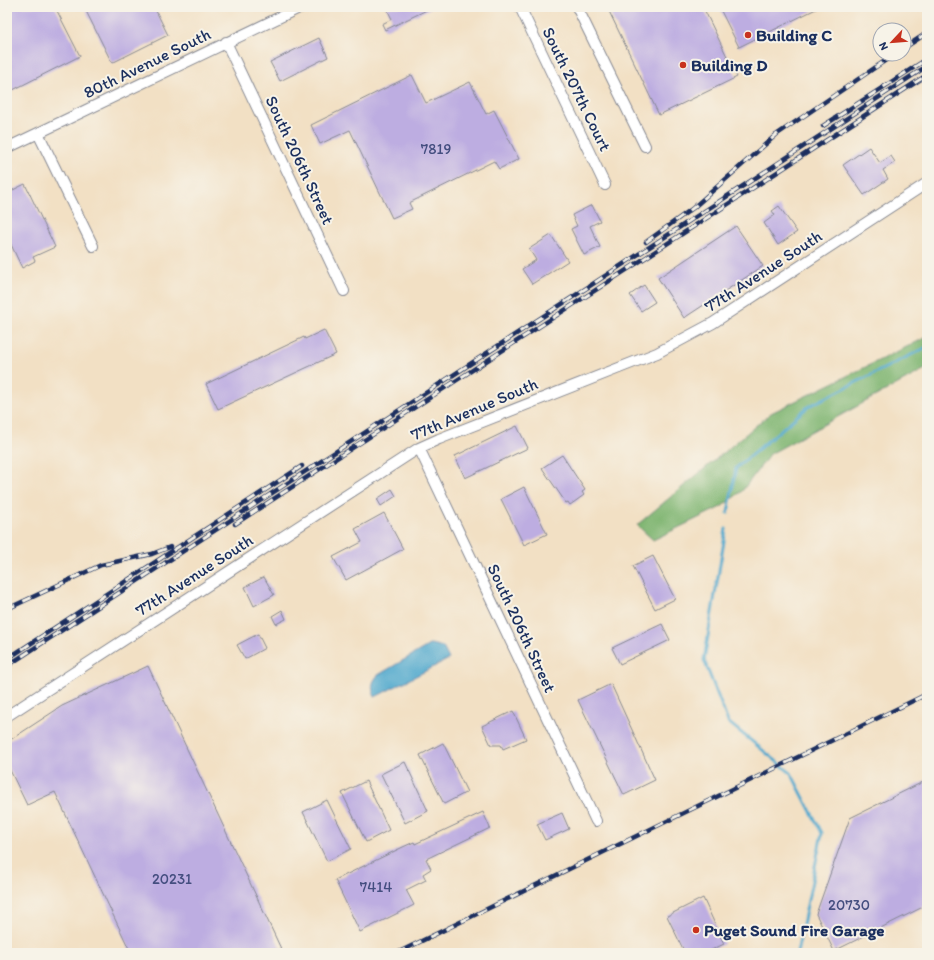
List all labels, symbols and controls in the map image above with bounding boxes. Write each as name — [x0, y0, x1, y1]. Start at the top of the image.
north arrow — [872, 22, 912, 62]
street label: 80th Avenue South — [80, 23, 214, 102]
street label: South 207th Court — [538, 24, 616, 154]
place label: Building C — [756, 25, 832, 46]
marker: Building C — [743, 30, 753, 40]
text: N — [876, 40, 891, 52]
place label: Building D — [691, 55, 767, 76]
marker: Building D — [678, 60, 688, 70]
street label: South 206th Street — [261, 93, 339, 227]
house number: 7819 — [421, 140, 451, 158]
street label: 77th Avenue South — [700, 225, 826, 316]
street label: 77th Avenue South — [407, 373, 541, 445]
street label: 77th Avenue South — [131, 529, 257, 620]
street label: South 206th Street — [483, 561, 561, 695]
house number: 20231 — [152, 870, 192, 888]
house number: 7414 — [360, 878, 392, 896]
house number: 20730 — [828, 896, 870, 914]
place label: Puget Sound Fire Garage — [704, 920, 885, 941]
marker: Puget Sound Fire Garage — [691, 925, 701, 935]

